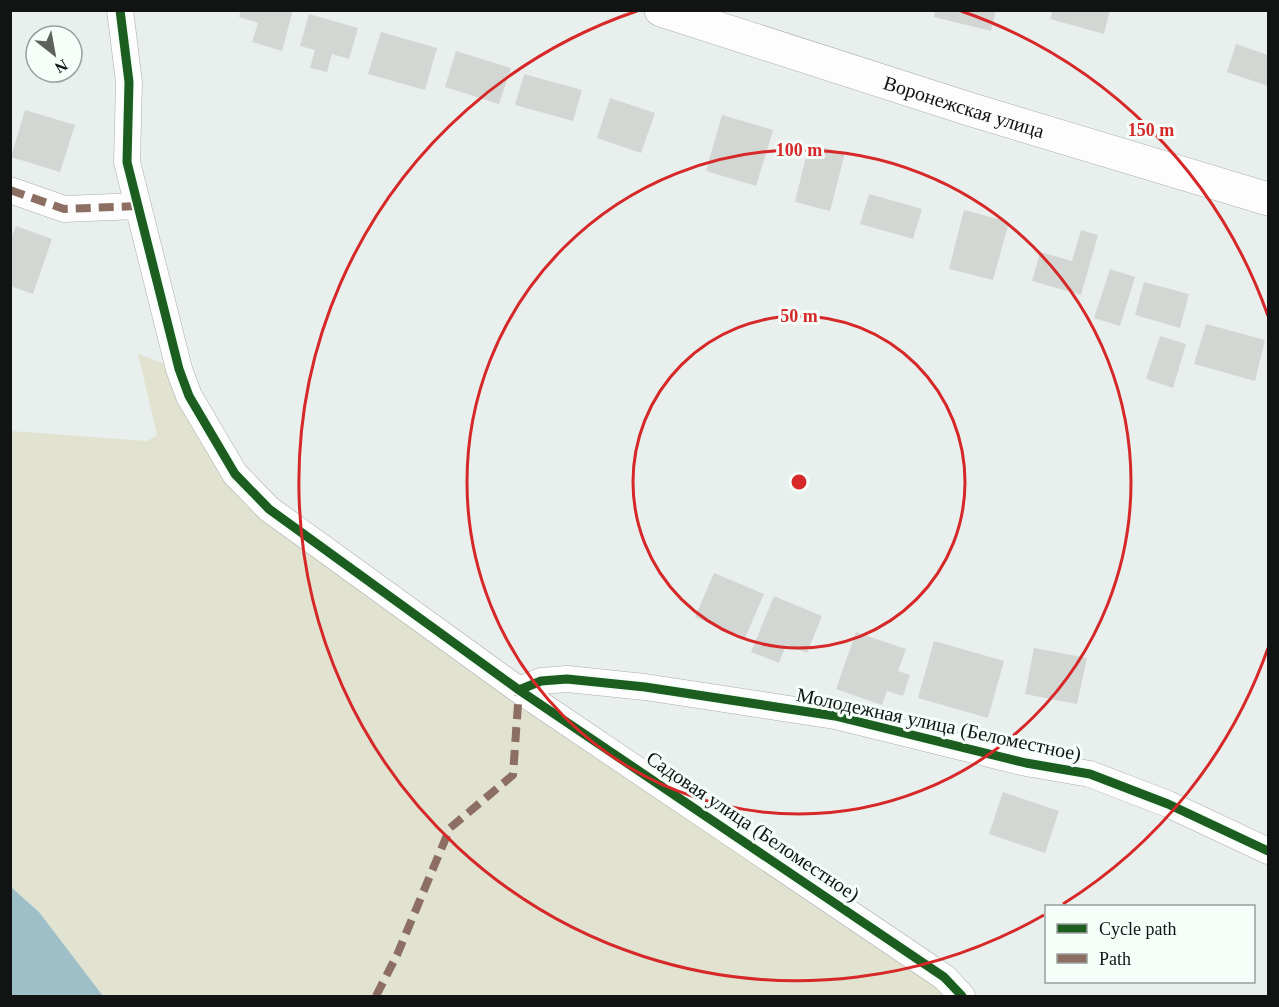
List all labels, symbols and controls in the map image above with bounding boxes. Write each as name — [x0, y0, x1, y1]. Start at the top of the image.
north arrow — [24, 24, 84, 84]
text: N — [52, 56, 71, 77]
street label: Воронежская улица — [881, 71, 1047, 142]
text: 150 m — [1128, 120, 1174, 140]
text: 100 m — [776, 140, 822, 160]
text: 50 m — [780, 306, 818, 326]
centre of rings — [789, 472, 809, 492]
street label: Молодежная улица (Беломестное) — [795, 683, 1083, 766]
street label: Садовая улица (Беломестное) — [642, 746, 864, 906]
legend — [1045, 905, 1255, 983]
text: Cycle path — [1099, 919, 1176, 939]
text: Path — [1099, 949, 1131, 969]

